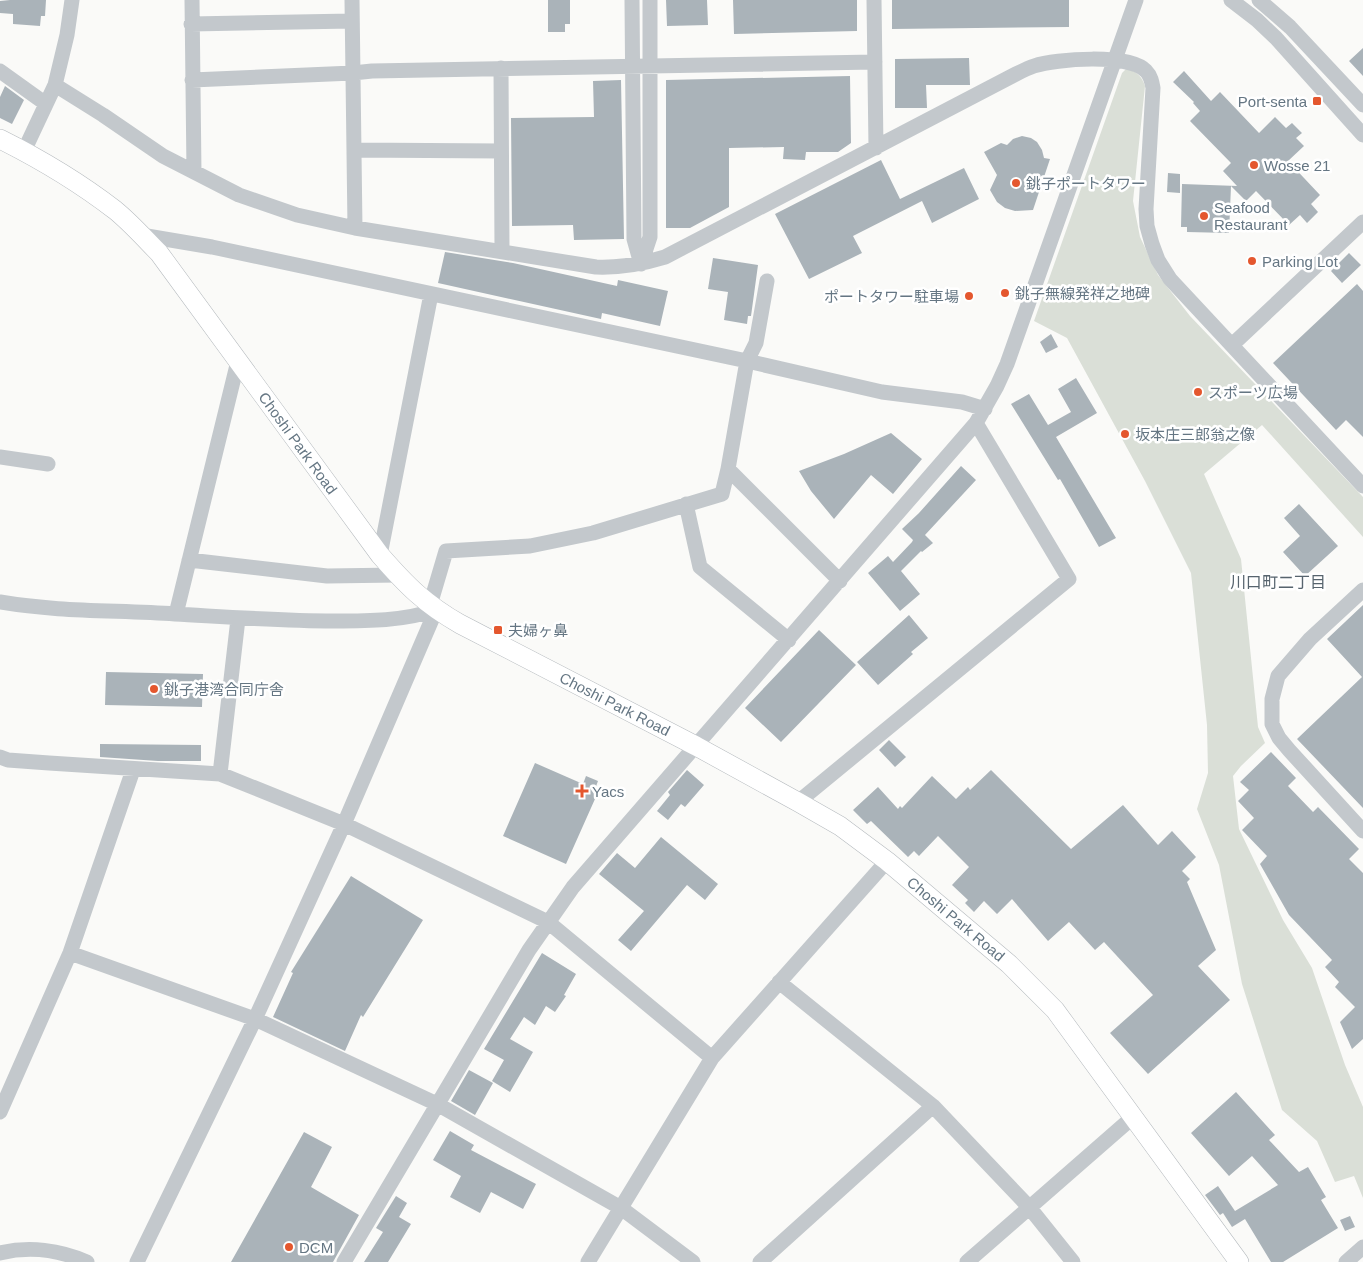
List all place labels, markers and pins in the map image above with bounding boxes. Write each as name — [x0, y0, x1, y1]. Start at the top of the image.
place label: Port-senta — [1238, 93, 1308, 110]
marker: Port-senta — [1311, 95, 1323, 107]
place label: Wosse 21 — [1264, 157, 1330, 174]
marker: Wosse 21 — [1248, 159, 1260, 171]
place label: 銚子ポートタワー — [1026, 175, 1146, 192]
marker: 銚子ポートタワー — [1010, 177, 1022, 189]
place label: Seafood Restaurant — [1214, 199, 1288, 233]
marker: Seafood Restaurant — [1198, 210, 1210, 222]
place label: Parking Lot — [1262, 253, 1339, 270]
marker: Parking Lot — [1246, 255, 1258, 267]
place label: 銚子無線発祥之地碑 — [1015, 285, 1150, 302]
marker: 銚子無線発祥之地碑 — [999, 287, 1011, 299]
place label: ポートタワー駐車場 — [824, 288, 959, 305]
marker: ポートタワー駐車場 — [963, 290, 975, 302]
place label: スポーツ広場 — [1208, 384, 1298, 401]
marker: スポーツ広場 — [1192, 386, 1204, 398]
place label: 坂本庄三郎翁之像 — [1135, 426, 1255, 443]
marker: 坂本庄三郎翁之像 — [1119, 428, 1131, 440]
place label: 夫婦ヶ鼻 — [508, 622, 568, 639]
marker: 夫婦ヶ鼻 — [492, 624, 504, 636]
place label: 銚子港湾合同庁舎 — [164, 681, 284, 698]
marker: 銚子港湾合同庁舎 — [148, 683, 160, 695]
place label: Yacs — [592, 783, 624, 800]
marker: Yacs — [576, 785, 588, 797]
place label: DCM — [299, 1239, 333, 1256]
marker: DCM — [283, 1241, 295, 1253]

